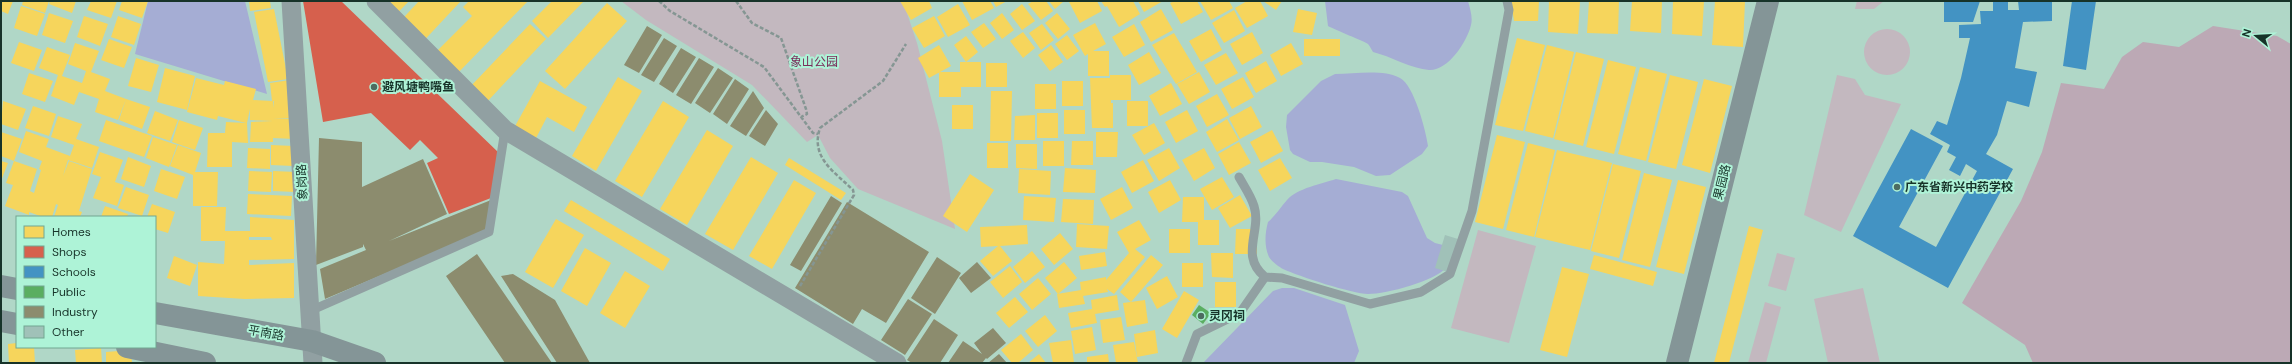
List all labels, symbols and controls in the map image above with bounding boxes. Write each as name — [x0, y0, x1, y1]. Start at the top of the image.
north arrow — [2236, 16, 2276, 56]
text: N — [2239, 27, 2254, 39]
park label: 象山公园 — [790, 54, 838, 70]
place label: 避风塘鸭嘴鱼 — [382, 79, 454, 95]
marker: 避风塘鸭嘴鱼 — [369, 82, 379, 92]
street label: 果园路 — [1710, 163, 1734, 201]
street label: 象岗路 — [293, 164, 311, 200]
place label: 广东省新兴中药学校 — [1905, 179, 2013, 195]
marker: 广东省新兴中药学校 — [1892, 182, 1902, 192]
legend — [16, 216, 156, 348]
text: Homes — [52, 224, 91, 240]
text: Shops — [52, 244, 87, 260]
text: Schools — [52, 264, 96, 280]
text: Public — [52, 284, 86, 300]
text: Industry — [52, 304, 98, 320]
place label: 灵冈祠 — [1209, 308, 1245, 324]
marker: 灵冈祠 — [1196, 311, 1206, 321]
street label: 平南路 — [247, 322, 285, 344]
text: Other — [52, 324, 85, 340]

